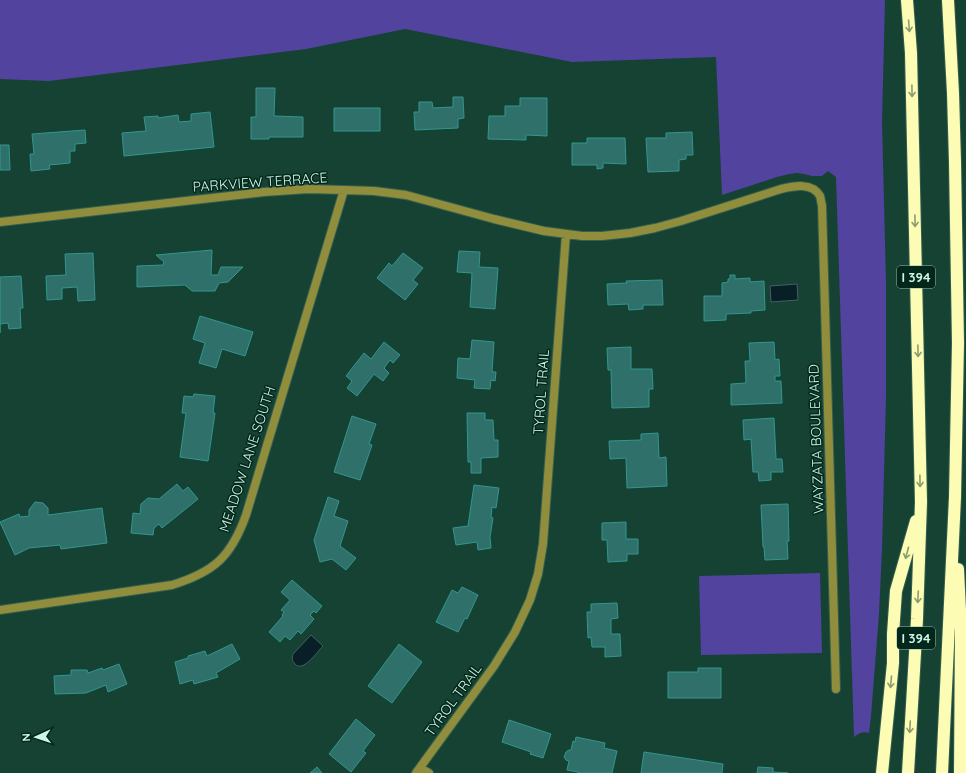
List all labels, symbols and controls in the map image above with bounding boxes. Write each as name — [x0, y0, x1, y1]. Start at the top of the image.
one-way arrow — [906, 19, 913, 32]
one-way arrow — [908, 85, 916, 98]
street label: PARKVIEW TERRACE — [192, 168, 328, 196]
one-way arrow — [911, 214, 919, 227]
road number: I 394 — [897, 266, 935, 288]
one-way arrow — [914, 344, 921, 357]
street label: TYROL TRAIL — [529, 348, 553, 435]
street label: WAYZATA BOULEVARD — [804, 364, 828, 514]
street label: MEADOW LANE SOUTH — [215, 384, 279, 534]
one-way arrow — [917, 474, 924, 487]
one-way arrow — [903, 547, 910, 560]
one-way arrow — [914, 590, 921, 603]
road number: I 394 — [897, 627, 935, 649]
street label: TYROL TRAIL — [421, 660, 486, 740]
one-way arrow — [887, 675, 895, 688]
north arrow — [16, 717, 56, 757]
one-way arrow — [907, 720, 914, 733]
text: N — [19, 733, 33, 742]

